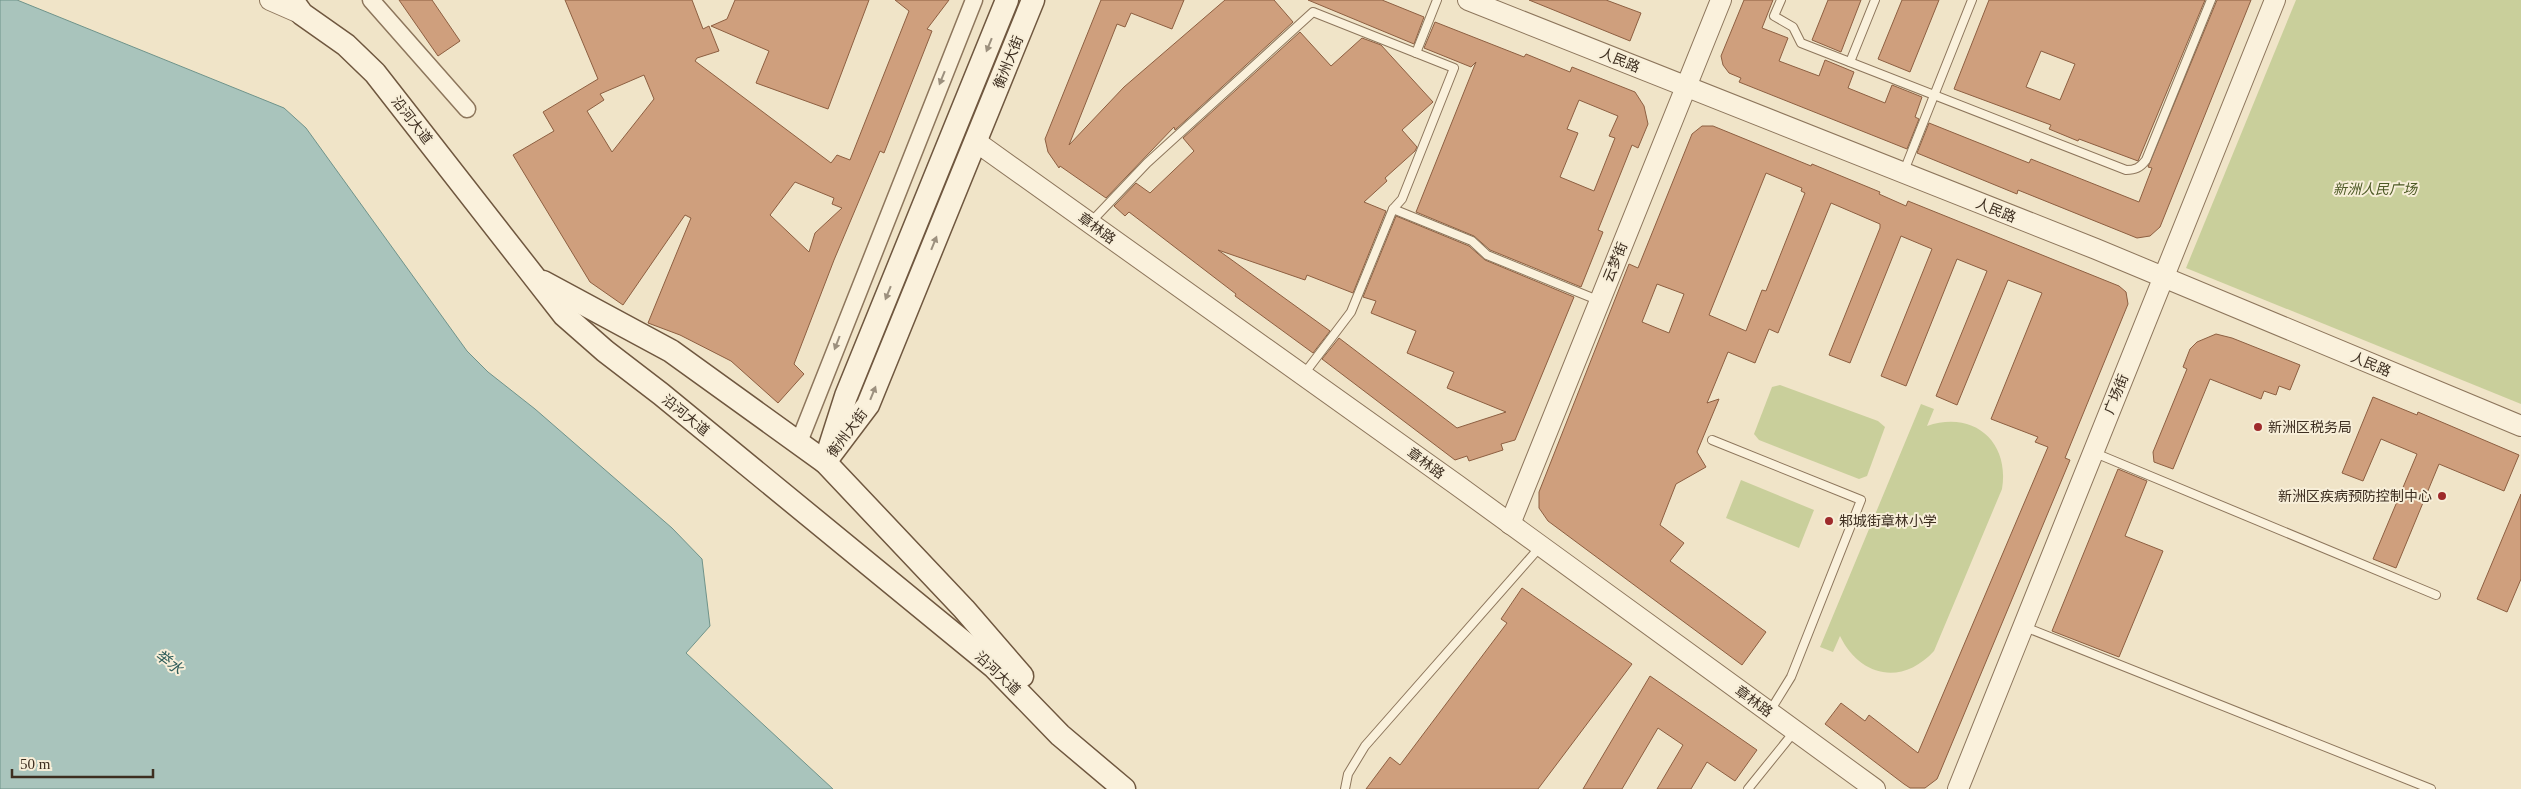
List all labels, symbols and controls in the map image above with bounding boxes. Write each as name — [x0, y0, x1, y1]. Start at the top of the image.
street label: 衡州大街 — [990, 33, 1026, 91]
one-way arrow — [984, 38, 992, 52]
street label: 人民路 — [1598, 46, 1642, 75]
one-way arrow — [938, 70, 946, 85]
street label: 沿河大道 — [388, 94, 435, 147]
park label: 新洲人民广场 — [2333, 182, 2418, 197]
street label: 人民路 — [1974, 196, 2018, 225]
street label: 章林路 — [1075, 209, 1119, 247]
one-way arrow — [931, 236, 939, 250]
street label: 云梦街 — [1601, 240, 1630, 284]
one-way arrow — [884, 286, 892, 301]
one-way arrow — [833, 335, 841, 350]
street label: 人民路 — [2349, 349, 2393, 380]
street label: 广场街 — [2102, 372, 2131, 416]
one-way arrow — [869, 385, 877, 400]
street label: 沿河大道 — [659, 392, 712, 439]
street label: 衡州大街 — [824, 406, 870, 460]
place label: 新洲区税务局 — [2268, 419, 2352, 435]
marker: 新洲区税务局 — [2252, 421, 2264, 433]
street label: 章林路 — [1404, 444, 1448, 482]
place label: 新洲区疾病预防控制中心 — [2278, 488, 2432, 504]
marker: 新洲区疾病预防控制中心 — [2436, 490, 2448, 502]
place label: 邾城街章林小学 — [1839, 513, 1937, 529]
marker: 邾城街章林小学 — [1823, 515, 1835, 527]
water label: 举水 — [152, 647, 187, 678]
street label: 沿河大道 — [972, 649, 1023, 698]
street label: 章林路 — [1732, 682, 1776, 720]
scale bar — [12, 746, 154, 778]
text: 50 m — [20, 756, 51, 772]

